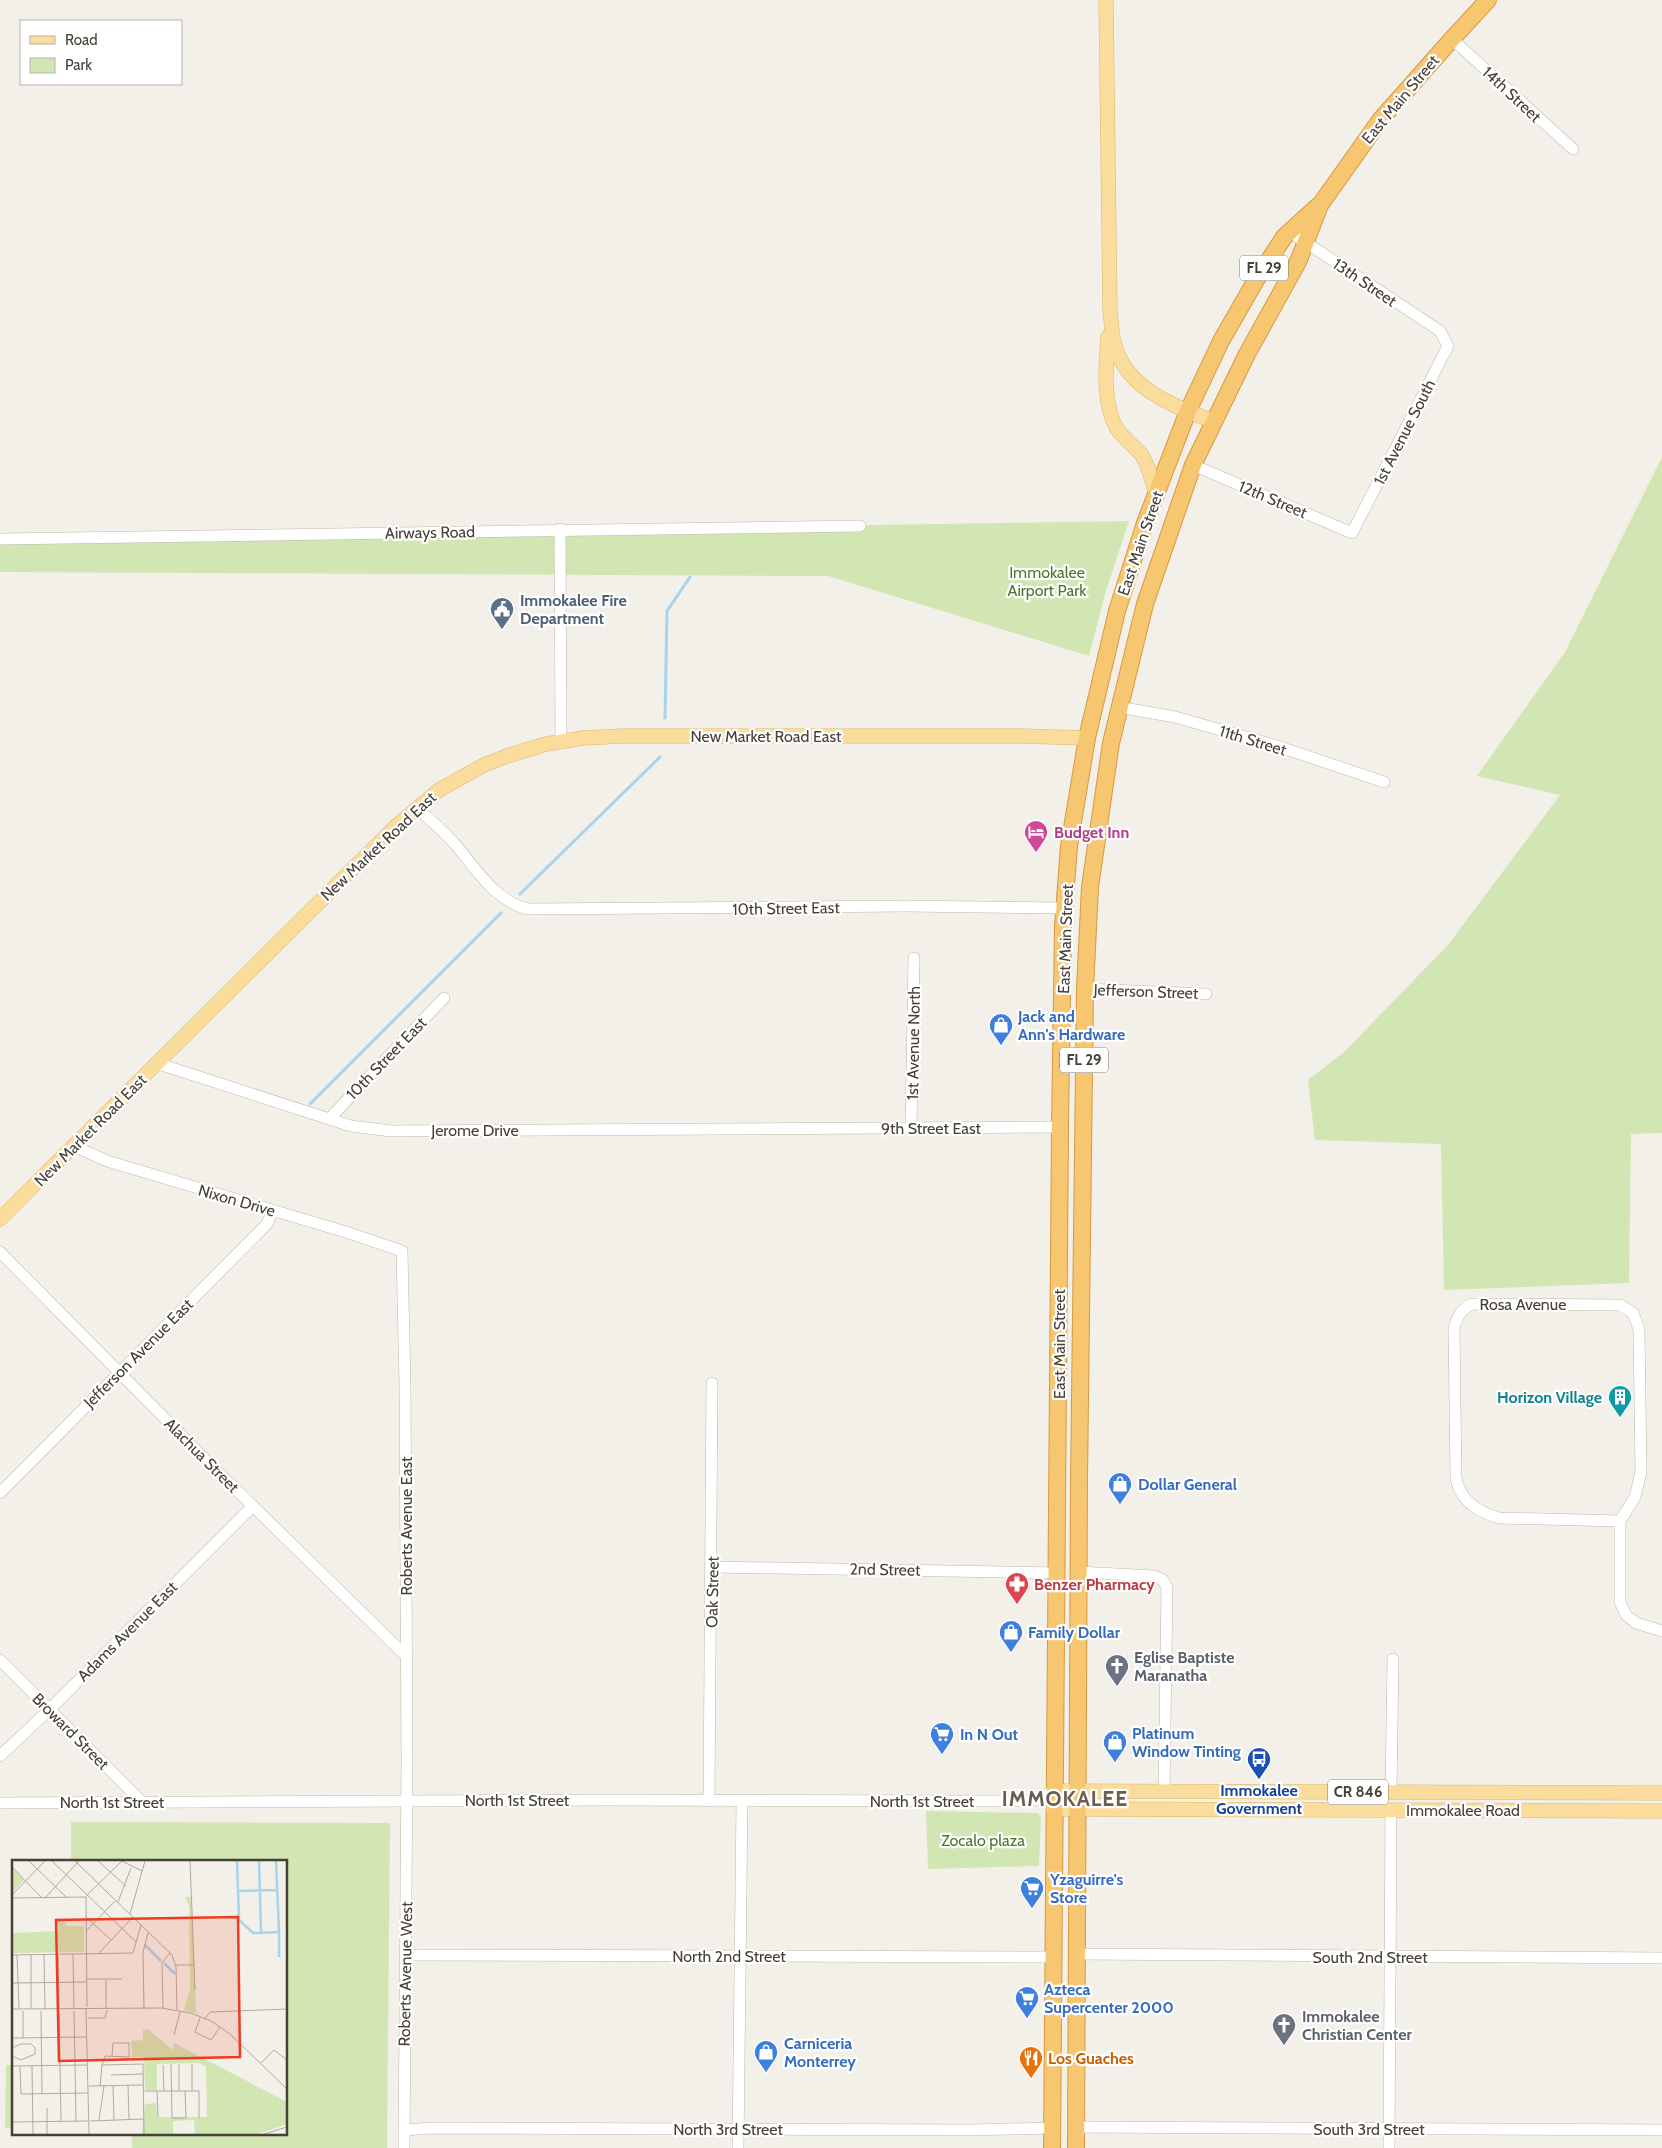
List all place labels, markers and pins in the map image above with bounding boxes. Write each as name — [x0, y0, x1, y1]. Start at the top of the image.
place label: Immokalee Fire Department — [520, 591, 627, 628]
public building icon: Immokalee Fire Department — [489, 596, 515, 630]
hotel icon: Budget Inn — [1023, 819, 1049, 853]
place label: Budget Inn — [1054, 823, 1129, 842]
place label: Jack and Ann's Hardware — [1017, 1007, 1125, 1044]
shop icon: Jack and Ann's Hardware — [988, 1012, 1014, 1046]
building icon: Horizon Village — [1607, 1384, 1633, 1418]
place label: Horizon Village — [1497, 1388, 1602, 1407]
shop icon: Dollar General — [1107, 1471, 1133, 1505]
place label: Dollar General — [1138, 1475, 1237, 1494]
pharmacy icon: Benzer Pharmacy — [1004, 1571, 1030, 1605]
place label: Benzer Pharmacy — [1034, 1575, 1155, 1594]
shop icon: Family Dollar — [998, 1619, 1024, 1653]
place label: Family Dollar — [1028, 1623, 1121, 1642]
place label: Eglise Baptiste Maranatha — [1134, 1648, 1234, 1685]
church icon: Eglise Baptiste Maranatha — [1104, 1653, 1130, 1687]
supermarket icon: In N Out — [929, 1721, 955, 1755]
place label: Platinum Window Tinting — [1132, 1724, 1241, 1761]
place label: In N Out — [960, 1725, 1019, 1744]
shop icon: Platinum Window Tinting — [1102, 1729, 1128, 1763]
bus stop icon: Immokalee Government — [1246, 1746, 1272, 1780]
place label: Immokalee Government — [1216, 1781, 1303, 1818]
place label: Yzaguirre's Store — [1049, 1870, 1124, 1907]
supermarket icon: Yzaguirre's Store — [1019, 1875, 1045, 1909]
place label: Azteca Supercenter 2000 — [1044, 1980, 1174, 2017]
supermarket icon: Azteca Supercenter 2000 — [1014, 1985, 1040, 2019]
place label: Immokalee Christian Center — [1302, 2007, 1412, 2044]
church icon: Immokalee Christian Center — [1271, 2012, 1297, 2046]
place label: Carniceria Monterrey — [784, 2034, 856, 2071]
shop icon: Carniceria Monterrey — [753, 2039, 779, 2073]
restaurant icon: Los Guaches — [1018, 2045, 1044, 2079]
place label: Los Guaches — [1048, 2049, 1134, 2068]

